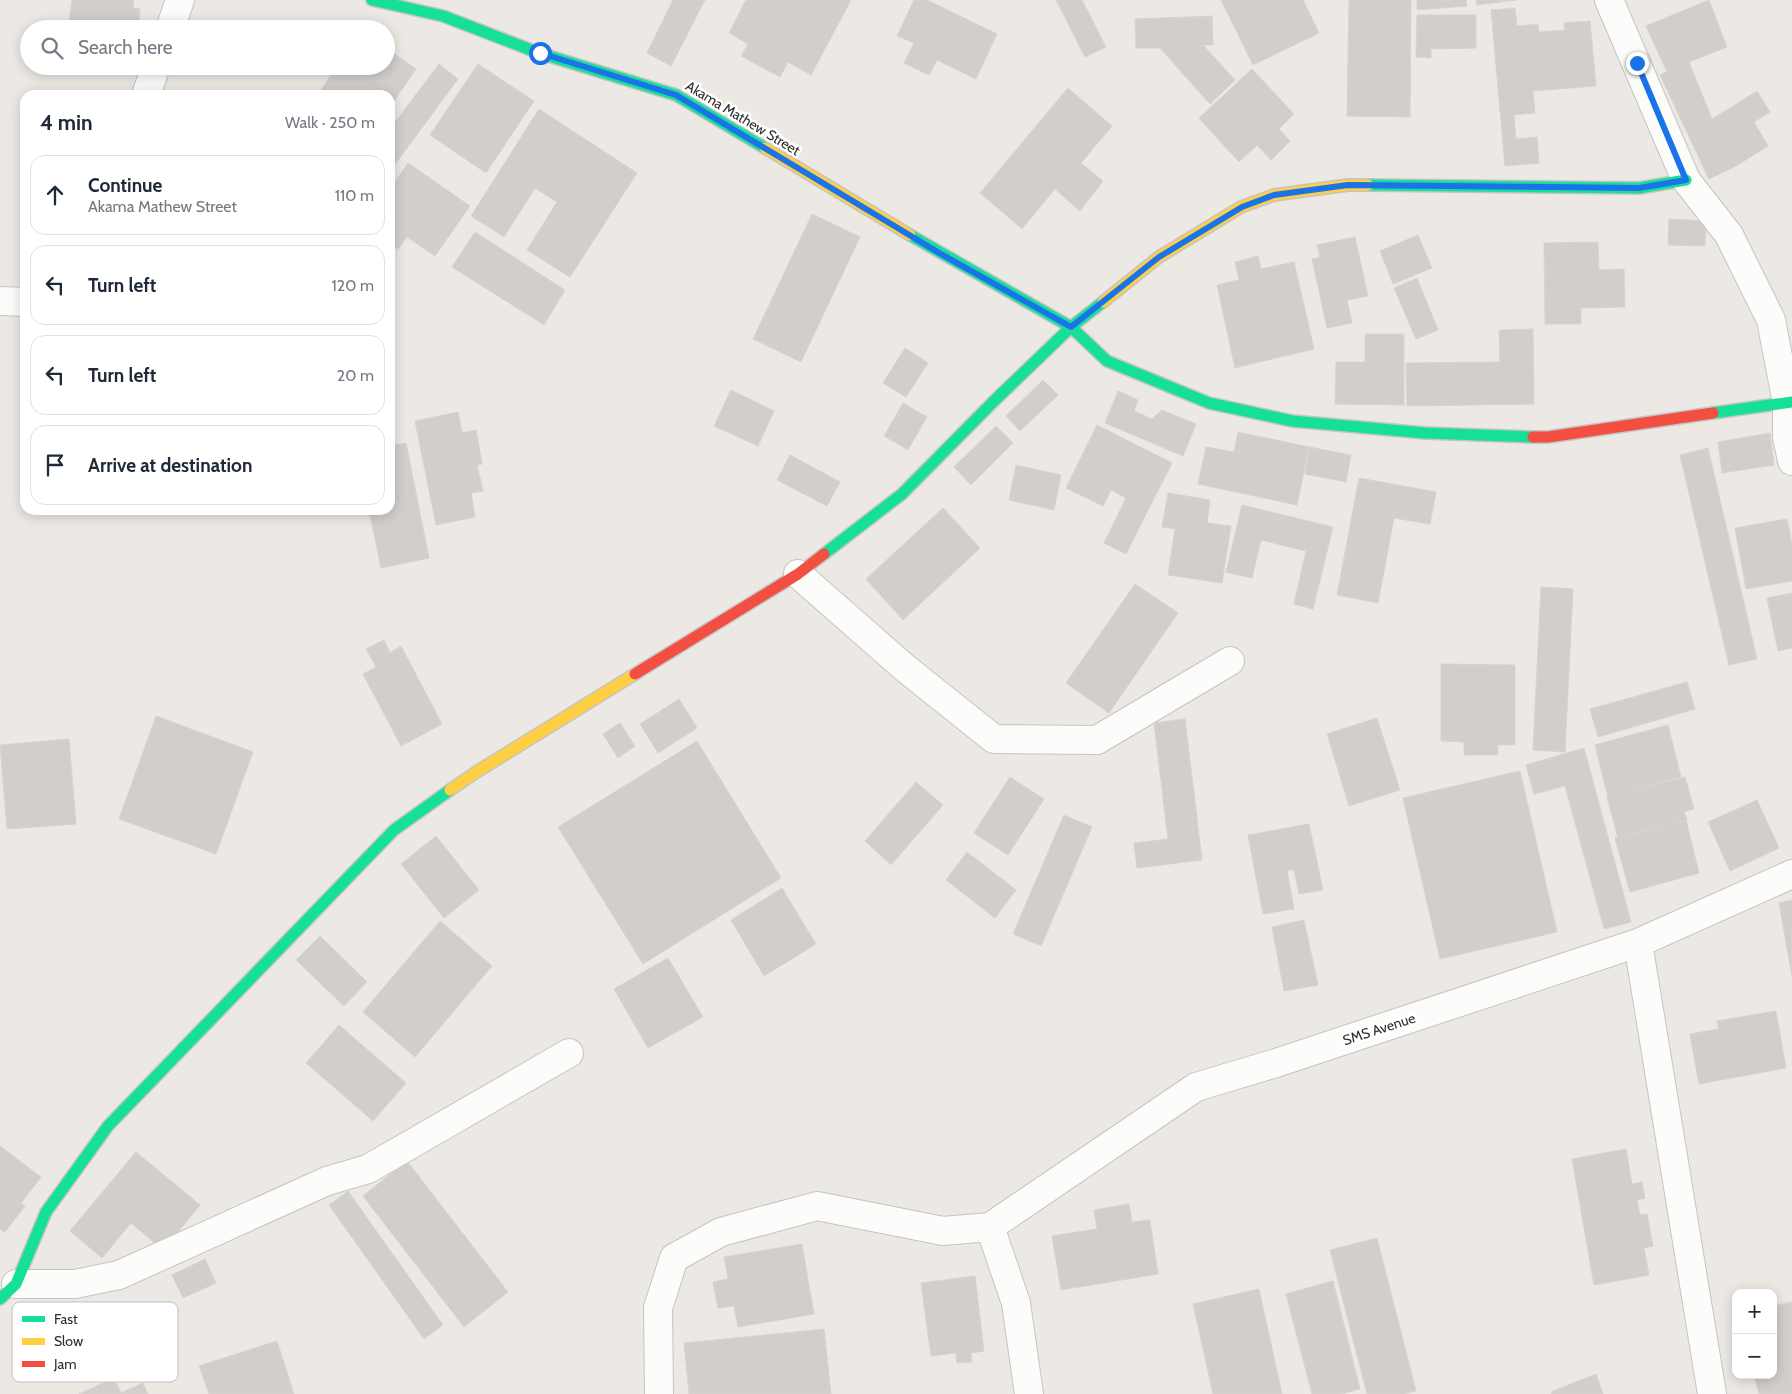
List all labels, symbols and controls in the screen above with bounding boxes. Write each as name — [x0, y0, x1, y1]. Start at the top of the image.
search box — [20, 20, 395, 75]
icon: search — [38, 34, 66, 62]
text: Search here — [78, 36, 172, 59]
route start — [529, 42, 552, 65]
route end — [1626, 52, 1649, 75]
street label: Akama Mathew Street — [683, 77, 804, 159]
text: 4 min — [40, 110, 93, 135]
text: Walk · 250 m — [285, 113, 375, 132]
text: Continue — [88, 174, 162, 197]
icon: ahead — [41, 181, 69, 209]
text: 110 m — [335, 186, 374, 205]
text: Akama Mathew Street — [88, 197, 237, 216]
icon: left — [41, 271, 69, 299]
text: Turn left — [88, 274, 156, 297]
text: 120 m — [332, 276, 374, 295]
icon: left — [41, 361, 69, 389]
text: Turn left — [88, 364, 156, 387]
text: 20 m — [337, 366, 374, 385]
icon: arrive — [41, 451, 69, 479]
text: Arrive at destination — [88, 454, 252, 477]
street label: SMS Avenue — [1340, 1009, 1418, 1049]
map controls — [1732, 1289, 1777, 1379]
button: + — [1732, 1289, 1777, 1334]
legend — [12, 1302, 178, 1382]
text: Fast — [54, 1310, 78, 1328]
text: Slow — [54, 1332, 83, 1350]
button: − — [1732, 1334, 1777, 1379]
text: Jam — [53, 1355, 76, 1373]

